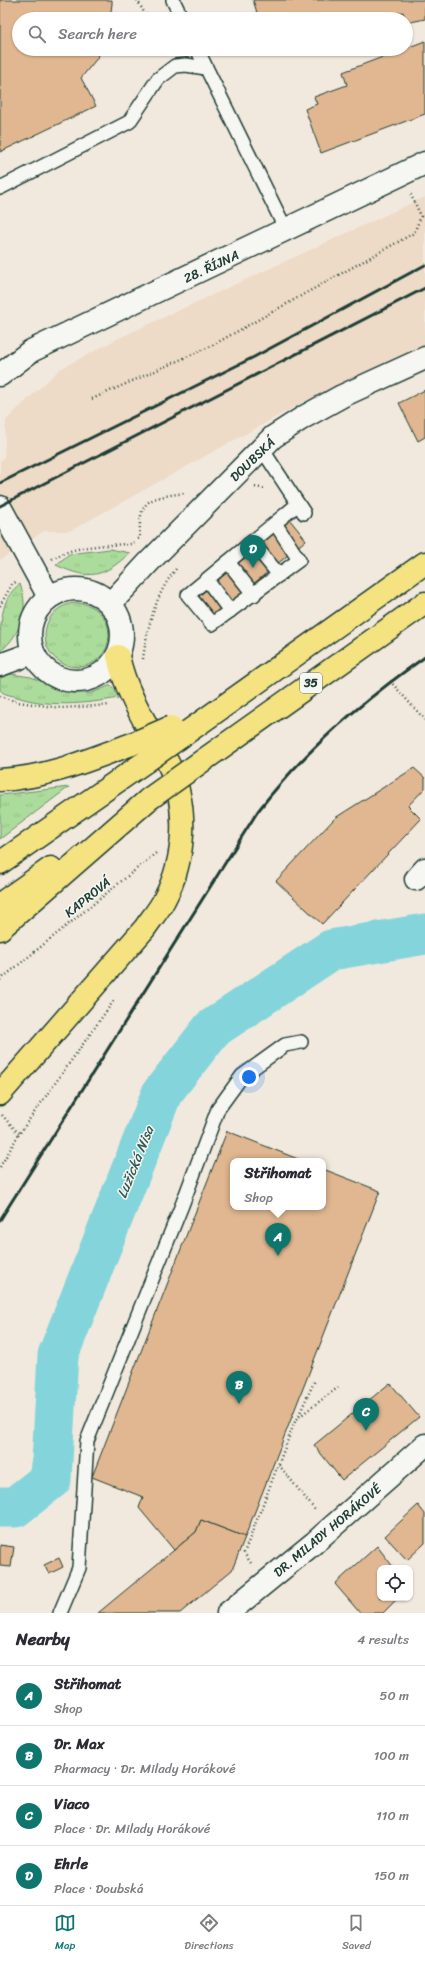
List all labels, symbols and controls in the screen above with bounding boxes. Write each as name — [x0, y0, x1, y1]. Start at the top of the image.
search box — [12, 12, 413, 56]
text: Search here — [58, 21, 137, 47]
icon: search — [26, 23, 48, 45]
street label: 28. ŘÍJNA — [179, 243, 243, 289]
street label: DOUBSKÁ — [224, 430, 282, 487]
pin: D — [240, 535, 266, 568]
road number: 35 — [300, 673, 322, 693]
street label: KAPROVÁ — [59, 870, 117, 923]
your location — [239, 1067, 259, 1087]
water label: Lužická Nisa — [110, 1121, 162, 1202]
popup — [230, 1158, 326, 1210]
text: Střihomat — [244, 1160, 312, 1186]
text: Shop — [244, 1186, 273, 1209]
pin: A — [265, 1223, 291, 1256]
pin: B — [226, 1371, 252, 1404]
pin: C — [353, 1398, 379, 1431]
street label: DR. MILADY HORÁKOVÉ — [268, 1477, 387, 1583]
map controls — [377, 1565, 413, 1601]
button: locate — [377, 1565, 413, 1601]
text: Nearby — [16, 1624, 70, 1654]
text: 4 results — [357, 1628, 409, 1651]
text: Střihomat — [54, 1671, 121, 1697]
text: A — [25, 1684, 33, 1707]
text: 50 m — [379, 1684, 409, 1707]
text: Shop — [54, 1697, 82, 1720]
text: Dr. Max — [54, 1731, 104, 1757]
text: B — [25, 1744, 33, 1767]
text: 100 m — [374, 1744, 409, 1767]
text: Pharmacy · Dr. Milady Horákové — [54, 1757, 236, 1780]
text: Viaco — [54, 1791, 90, 1817]
text: C — [25, 1804, 33, 1827]
text: 110 m — [376, 1804, 409, 1827]
text: Place · Dr. Milady Horákové — [54, 1817, 211, 1840]
text: Ehrle — [54, 1851, 88, 1877]
text: D — [25, 1864, 33, 1887]
text: 150 m — [374, 1864, 409, 1887]
text: Place · Doubská — [54, 1877, 143, 1900]
tab: Map — [54, 1912, 76, 1955]
tab: Directions — [184, 1912, 234, 1955]
tab: Saved — [342, 1912, 371, 1955]

